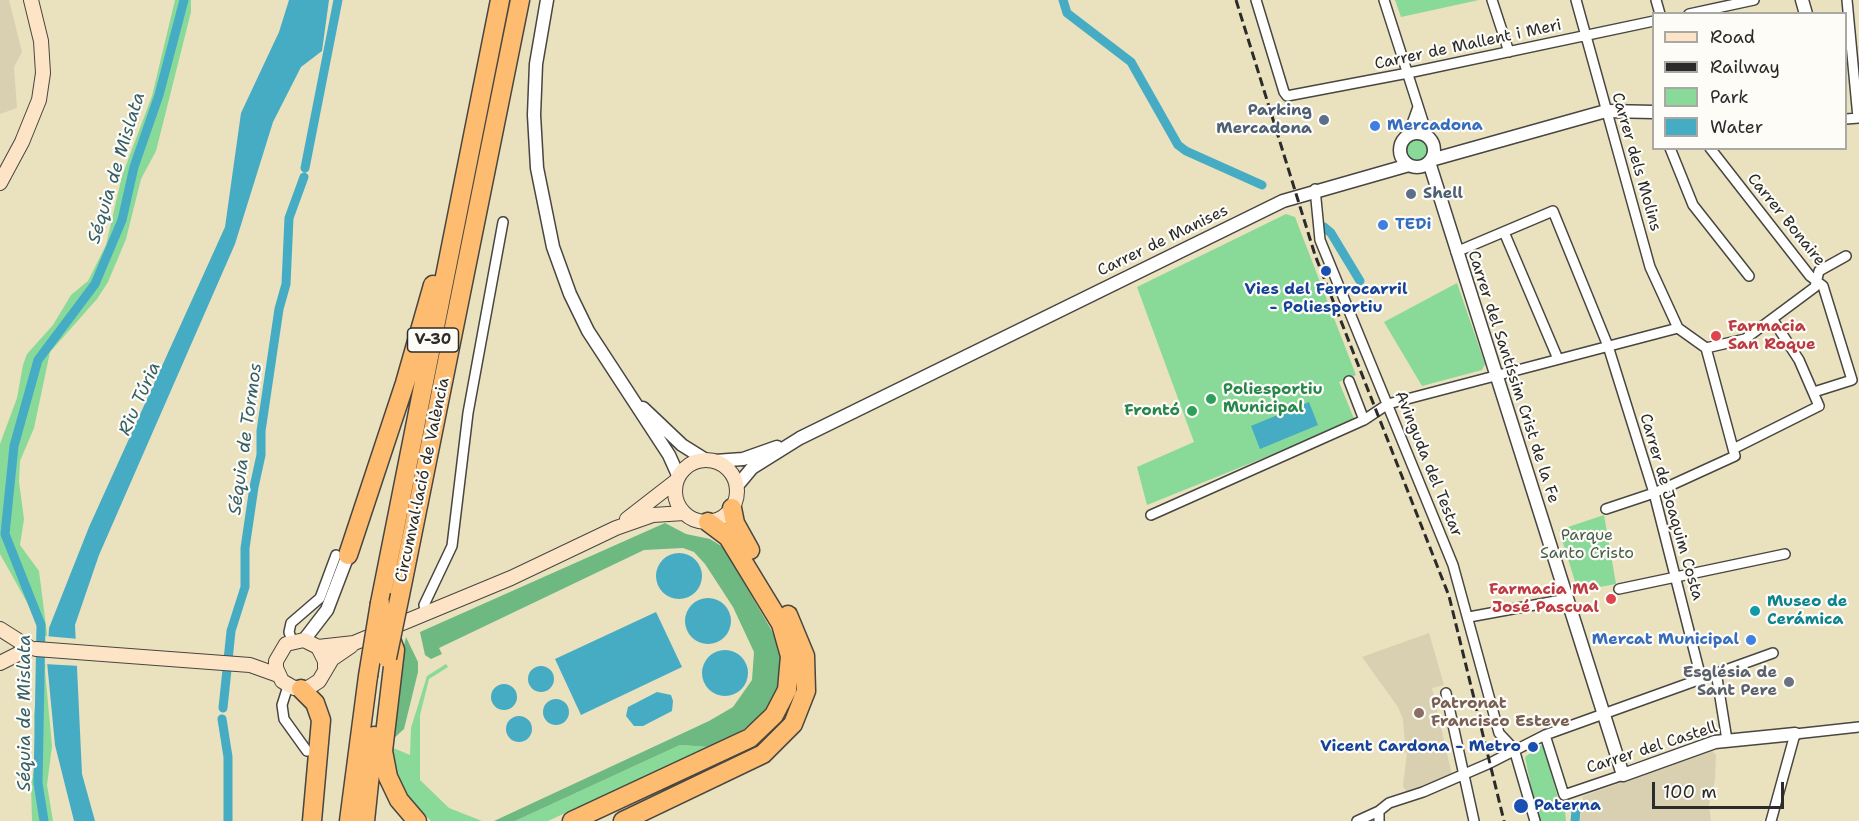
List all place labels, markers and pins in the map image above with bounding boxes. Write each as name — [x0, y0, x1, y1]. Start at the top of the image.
place label: Parking Mercadona — [1216, 101, 1312, 139]
marker: Parking Mercadona — [1317, 113, 1331, 127]
place label: Mercadona — [1387, 116, 1483, 136]
marker: Mercadona — [1368, 119, 1382, 133]
place label: Shell — [1423, 184, 1463, 204]
marker: Shell — [1404, 187, 1418, 201]
place label: TEDi — [1395, 215, 1431, 235]
marker: TEDi — [1376, 218, 1390, 232]
marker: Vies del Ferrocarril - Poliesportiu — [1319, 264, 1333, 278]
place label: Vies del Ferrocarril - Poliesportiu — [1245, 280, 1407, 318]
place label: Farmacia San Roque — [1728, 317, 1816, 355]
marker: Farmacia San Roque — [1709, 329, 1723, 343]
place label: Poliesportiu Municipal — [1223, 380, 1323, 418]
marker: Poliesportiu Municipal — [1204, 392, 1218, 406]
place label: Frontó — [1124, 401, 1180, 421]
marker: Frontó — [1185, 404, 1199, 418]
place label: Farmacia Mª José Pascual — [1489, 580, 1599, 618]
marker: Farmacia Mª José Pascual — [1604, 592, 1618, 606]
place label: Museo de Cerámica — [1767, 592, 1847, 630]
marker: Museo de Cerámica — [1748, 604, 1762, 618]
place label: Mercat Municipal — [1592, 630, 1739, 650]
marker: Mercat Municipal — [1744, 633, 1758, 647]
place label: Església de Sant Pere — [1683, 663, 1777, 701]
marker: Església de Sant Pere — [1782, 675, 1796, 689]
place label: Patronat Francisco Esteve — [1431, 694, 1570, 732]
marker: Patronat Francisco Esteve — [1412, 706, 1426, 720]
place label: Vicent Cardona - Metro — [1320, 737, 1521, 757]
marker: Vicent Cardona - Metro — [1526, 740, 1540, 754]
place label: Paterna — [1534, 796, 1601, 816]
marker: Paterna — [1512, 797, 1530, 815]

